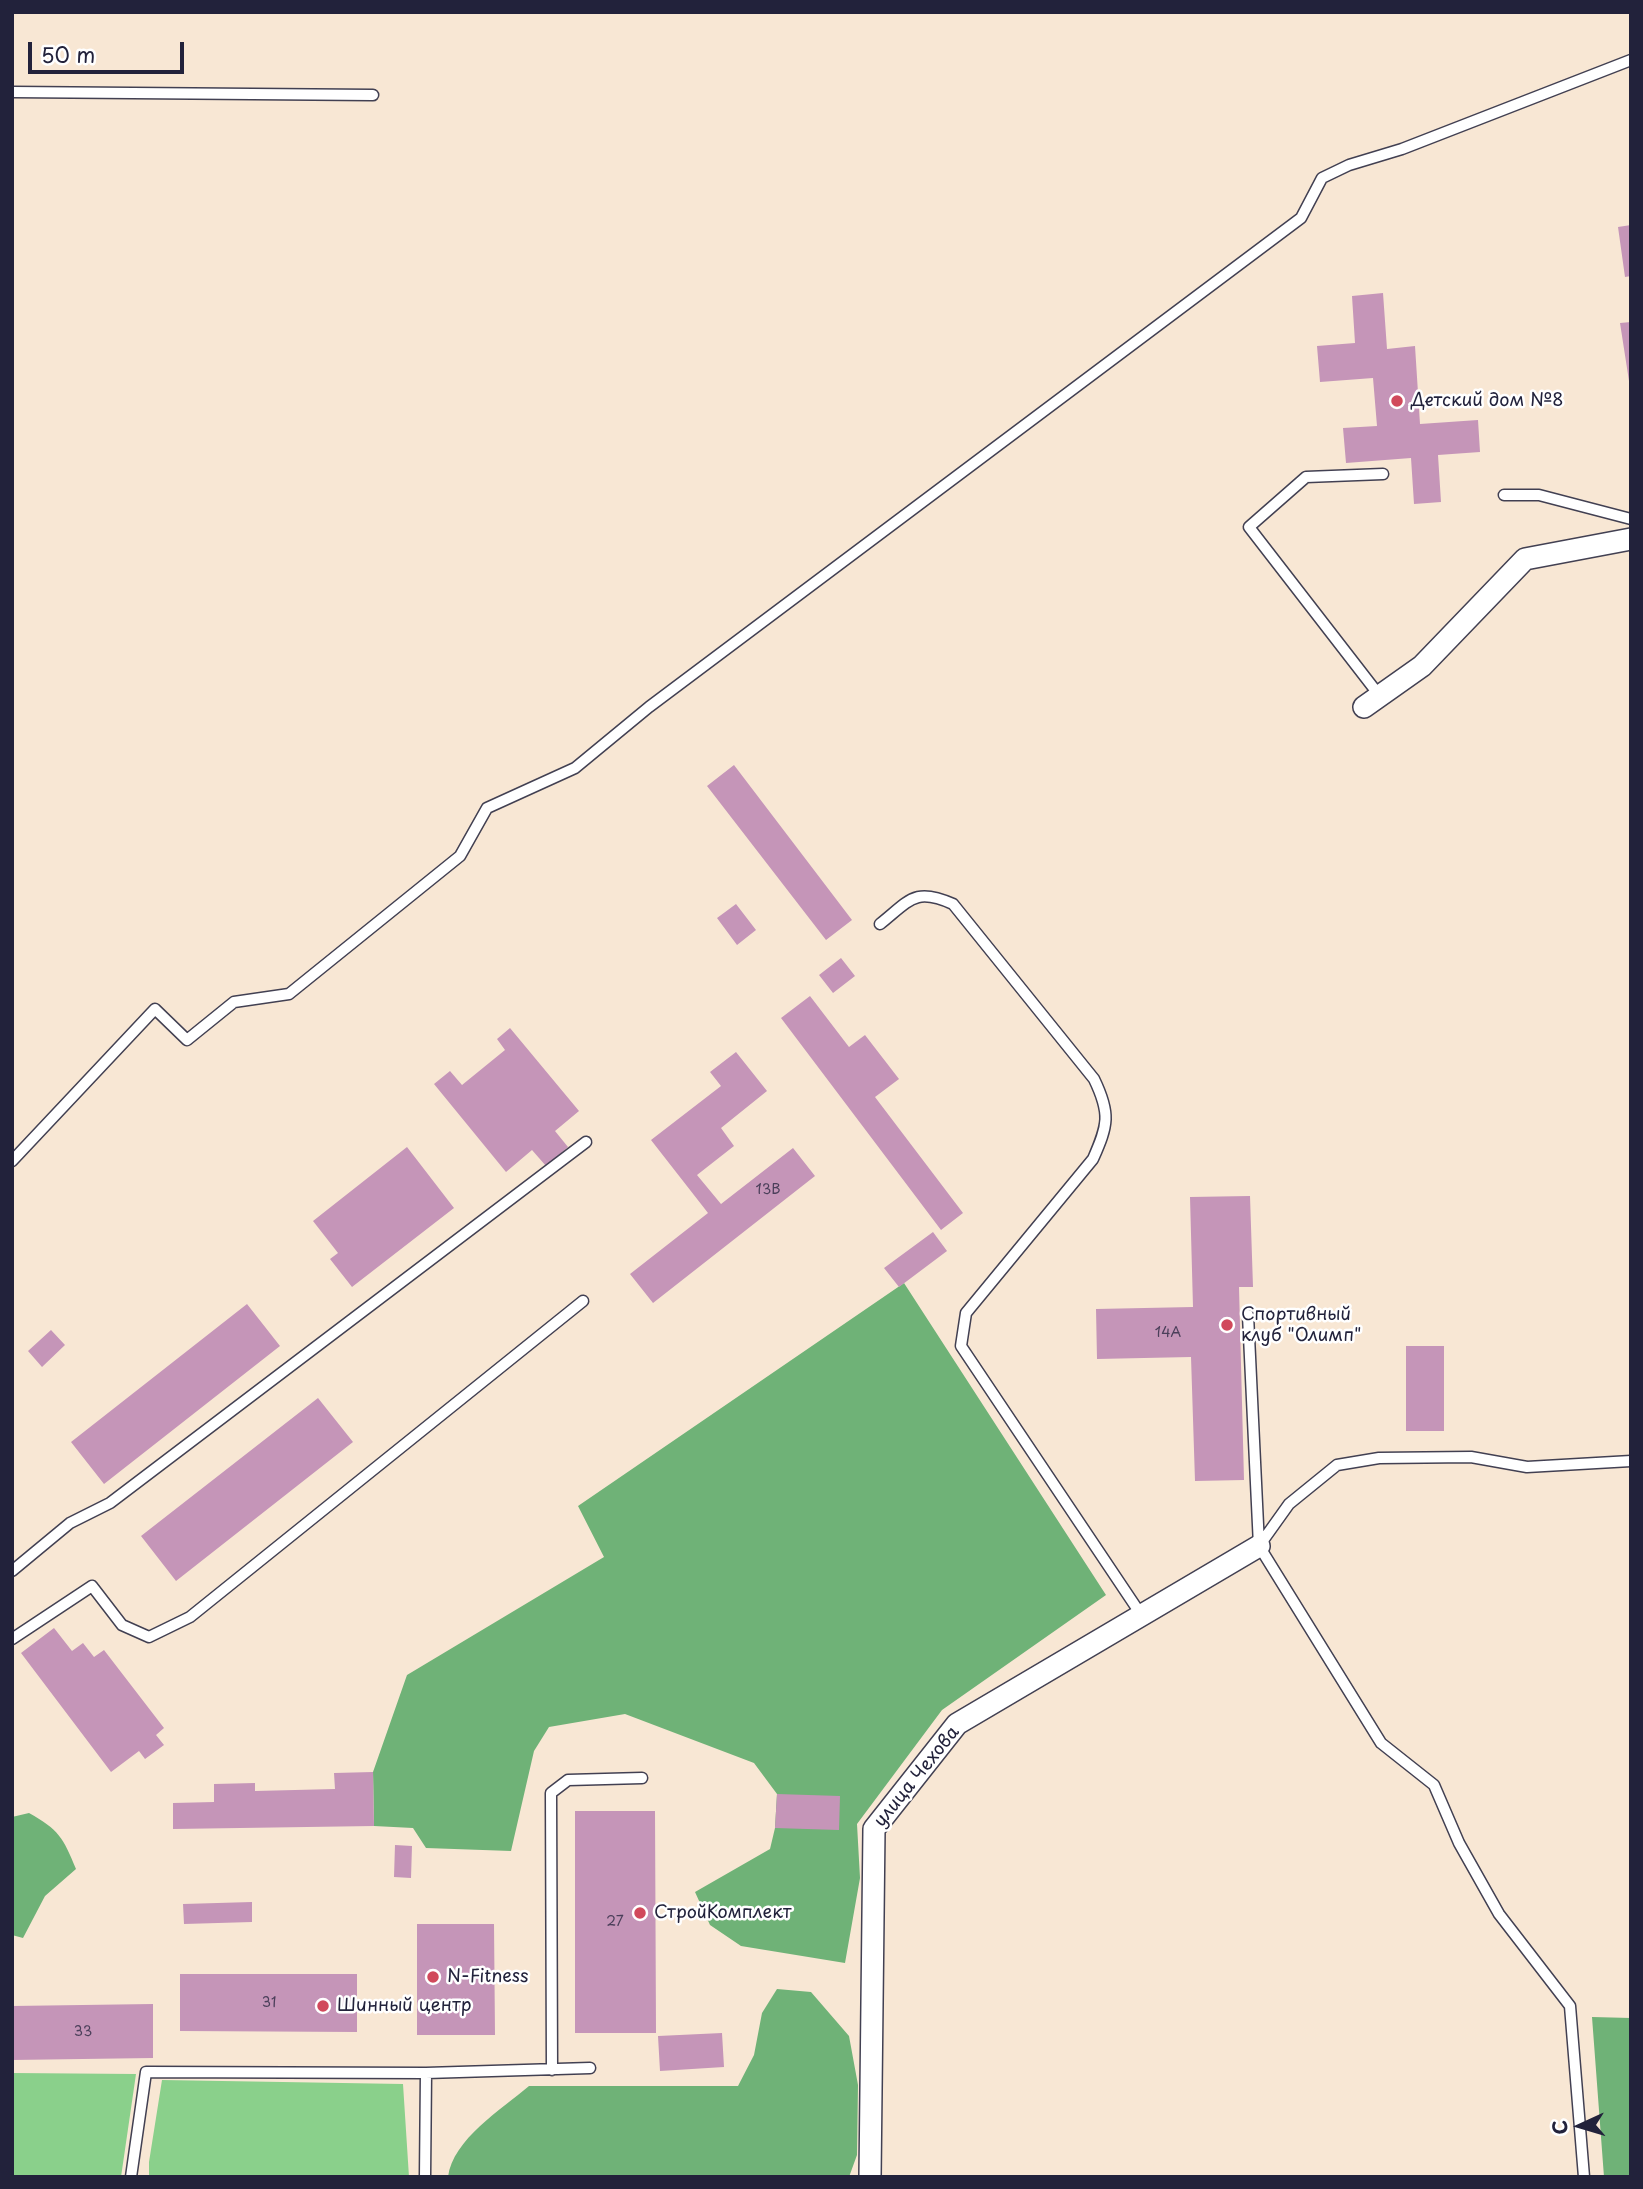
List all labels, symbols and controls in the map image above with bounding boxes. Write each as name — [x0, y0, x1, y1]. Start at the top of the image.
scale bar — [32, 28, 187, 72]
text: 50 m — [41, 38, 95, 70]
place label: Детский дом №8 — [1411, 390, 1564, 412]
marker: Детский дом №8 — [1389, 393, 1405, 409]
house number: 13В — [756, 1182, 780, 1198]
place label: Спортивный клуб "Олимп" — [1241, 1304, 1361, 1346]
marker: Спортивный клуб "Олимп" — [1219, 1317, 1235, 1333]
house number: 14А — [1155, 1325, 1181, 1341]
street label: улица Чехова — [870, 1722, 964, 1832]
place label: СтройКомплект — [654, 1902, 792, 1924]
marker: СтройКомплект — [632, 1905, 648, 1921]
house number: 27 — [606, 1914, 624, 1930]
place label: N-Fitness — [447, 1966, 529, 1988]
marker: N-Fitness — [425, 1969, 441, 1985]
house number: 31 — [262, 1995, 276, 2011]
place label: Шинный центр — [337, 1995, 472, 2017]
marker: Шинный центр — [315, 1998, 331, 2014]
house number: 33 — [74, 2024, 92, 2040]
north arrow — [1545, 2091, 1615, 2161]
text: С — [1545, 2119, 1574, 2136]

